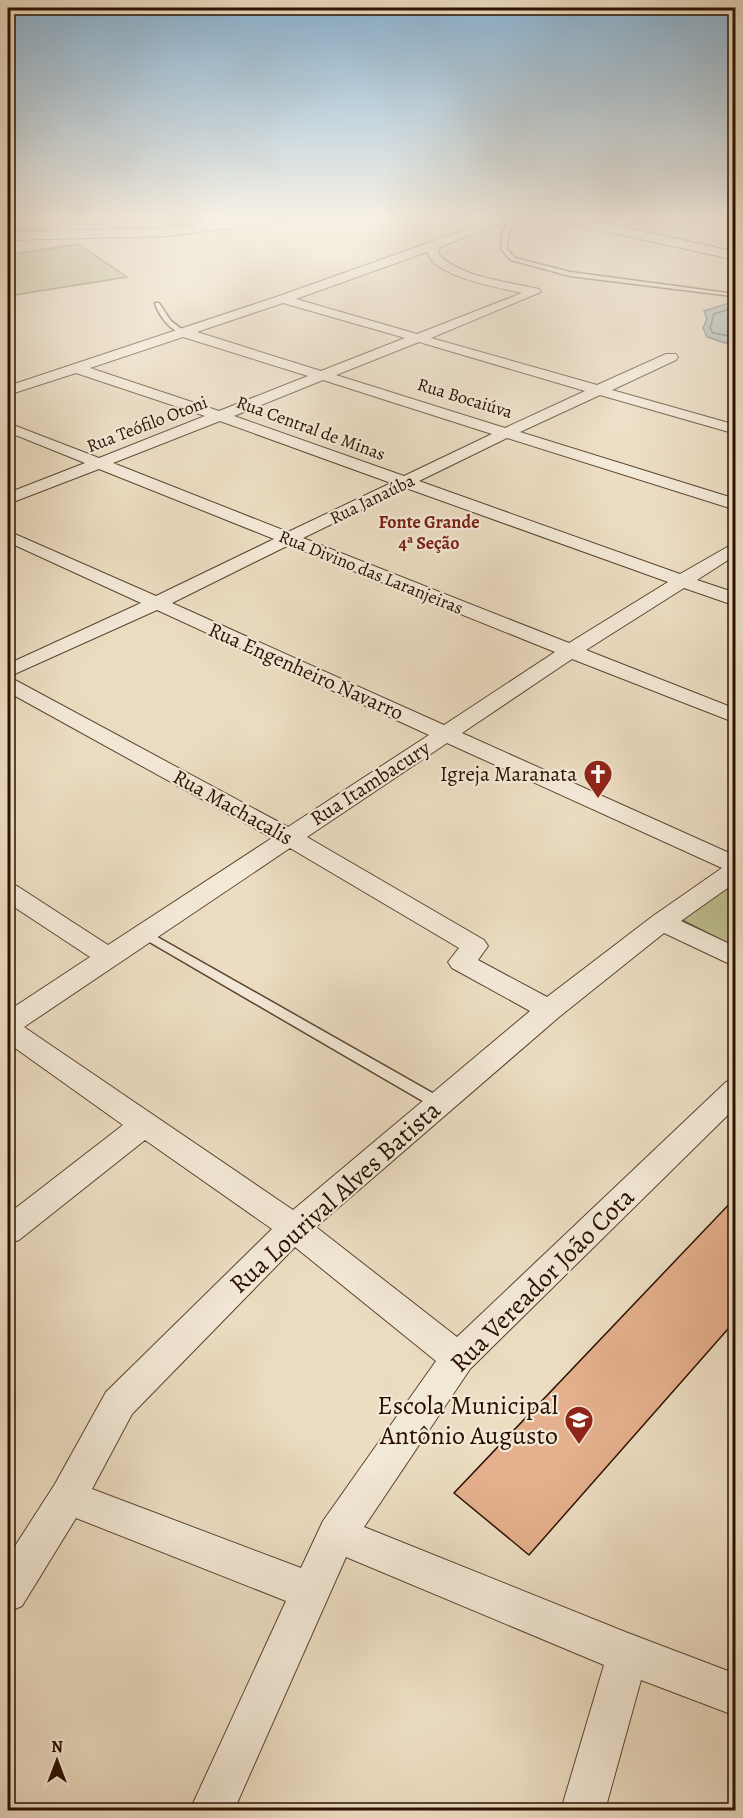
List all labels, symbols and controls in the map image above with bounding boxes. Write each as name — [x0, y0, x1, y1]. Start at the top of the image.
street label: Rua Bocaiúva — [414, 372, 516, 424]
street label: Rua Teófilo Otoni — [83, 390, 211, 458]
street label: Rua Central de Minas — [233, 390, 389, 466]
street label: Rua Janaúba — [326, 468, 419, 530]
district label: Fonte Grande 4ª Seção — [379, 510, 479, 555]
street label: Rua Divino das Laranjeiras — [275, 524, 467, 620]
street label: Rua Engenheiro Navarro — [204, 615, 408, 727]
street label: Rua Itambacury — [305, 733, 436, 832]
church icon: Igreja Maranata — [582, 758, 614, 800]
place label: Igreja Maranata — [440, 760, 577, 788]
street label: Rua Machacalis — [168, 763, 298, 851]
street label: Rua Lourival Alves Batista — [222, 1093, 448, 1301]
street label: Rua Vereador João Cota — [442, 1180, 642, 1380]
place label: Escola Municipal Antônio Augusto — [377, 1388, 558, 1453]
school or university icon: Escola Municipal Antônio Augusto — [563, 1404, 595, 1446]
north arrow — [27, 1731, 87, 1791]
text: N — [51, 1736, 63, 1758]

